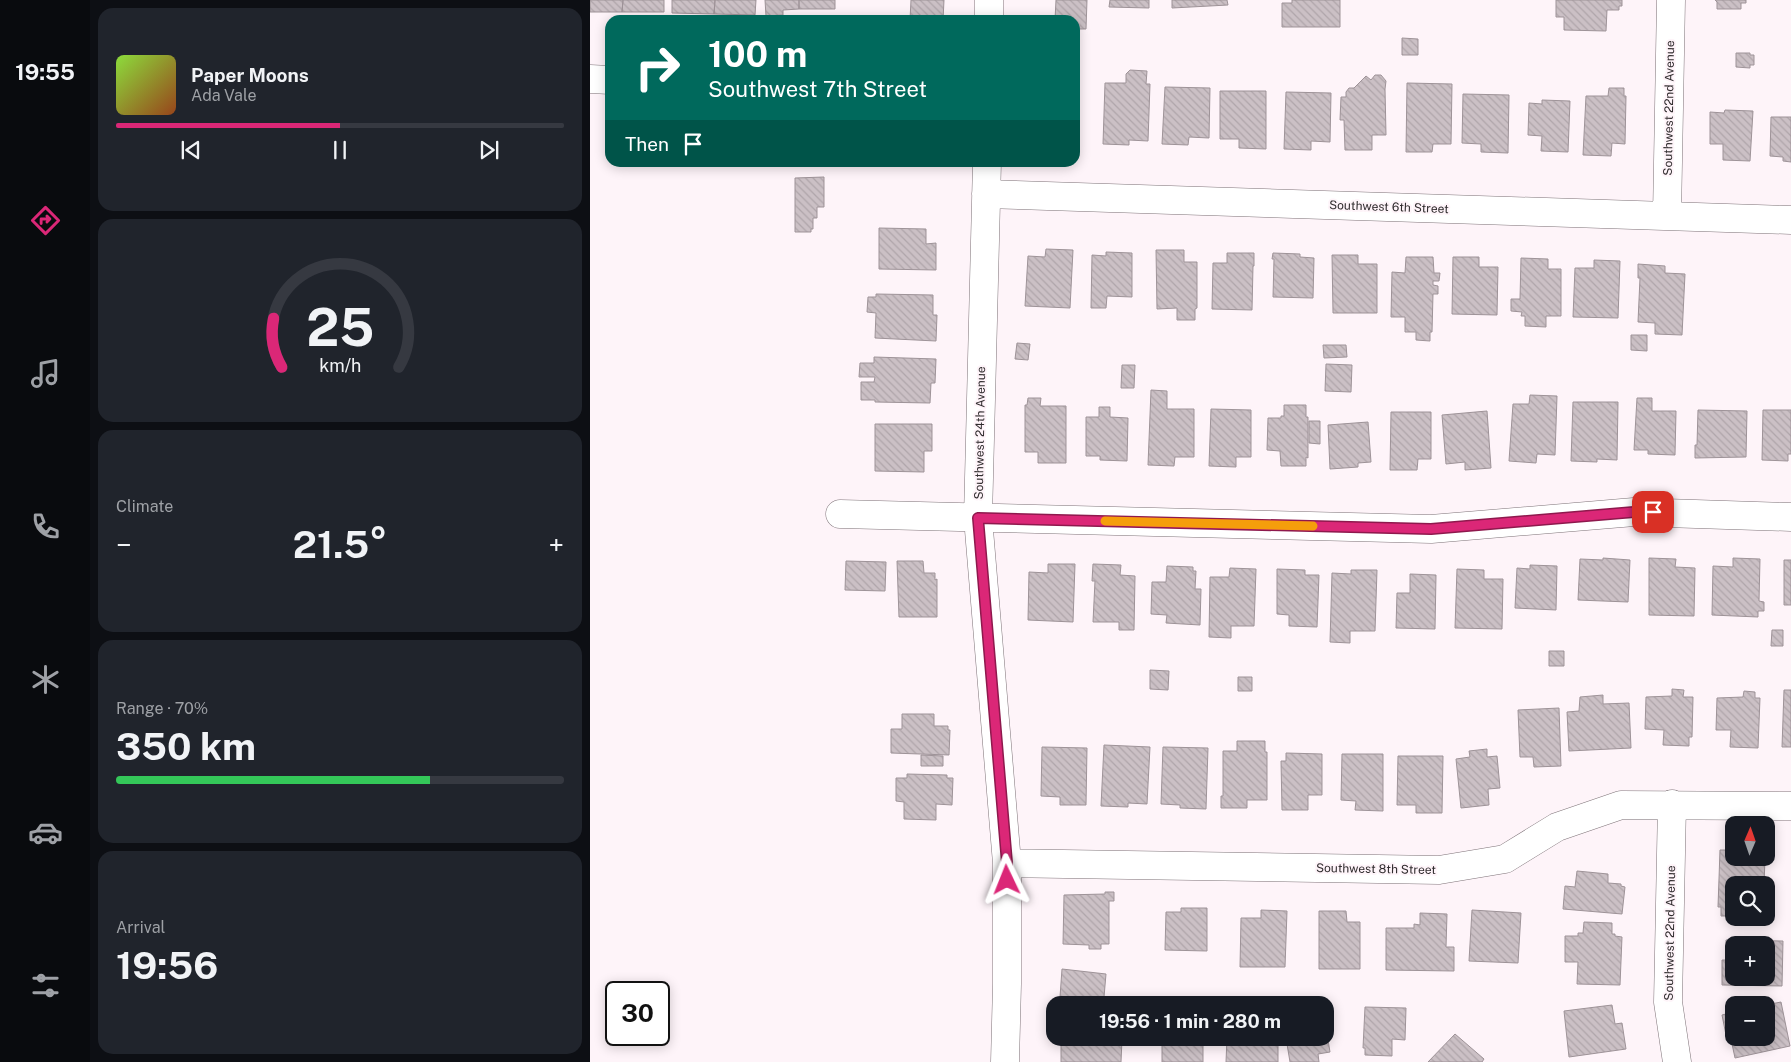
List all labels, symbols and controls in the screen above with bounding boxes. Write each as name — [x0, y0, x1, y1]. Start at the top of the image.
text: 100 m — [708, 34, 807, 75]
icon: right — [625, 35, 690, 100]
street label: Southwest 22nd Avenue — [1661, 40, 1677, 176]
text: 19:55 — [15, 59, 75, 85]
text: Paper Moons — [191, 64, 309, 86]
text: Southwest 7th Street — [708, 76, 927, 102]
text: Ada Vale — [191, 86, 256, 105]
icon: arrive — [679, 130, 707, 158]
text: Then — [625, 133, 669, 155]
icon: previous — [177, 136, 205, 164]
icon: pause — [326, 136, 354, 164]
icon: next — [475, 136, 503, 164]
street label: Southwest 6th Street — [1329, 198, 1449, 216]
icon: directions — [28, 203, 63, 238]
text: 25 — [306, 297, 374, 358]
text: km/h — [319, 355, 361, 376]
icon: music — [28, 356, 63, 391]
street label: Southwest 24th Avenue — [972, 366, 988, 500]
pin — [1632, 491, 1674, 533]
text: Climate — [116, 497, 173, 516]
icon: arrive — [1639, 498, 1667, 526]
icon: phone — [28, 509, 63, 544]
text: 21.5° — [293, 522, 387, 567]
text: − — [116, 528, 132, 561]
text: + — [548, 528, 564, 561]
icon: climate — [28, 662, 63, 697]
text: Range · 70% — [116, 699, 208, 718]
text: 350 km — [116, 724, 256, 769]
icon: car — [28, 815, 63, 850]
north arrow — [1725, 816, 1775, 866]
map controls — [1725, 816, 1775, 1046]
position arrow — [980, 853, 1032, 905]
street label: Southwest 8th Street — [1316, 861, 1436, 877]
street label: Southwest 22nd Avenue — [1662, 865, 1678, 1001]
button: search — [1725, 876, 1775, 926]
text: Arrival — [116, 918, 165, 937]
button: + — [1725, 936, 1775, 986]
text: 19:56 — [116, 943, 218, 988]
icon: filters — [28, 968, 63, 1003]
speed limit sign: 30 — [605, 981, 670, 1046]
button: − — [1725, 996, 1775, 1046]
text: 19:56 · 1 min · 280 m — [1099, 1010, 1281, 1032]

